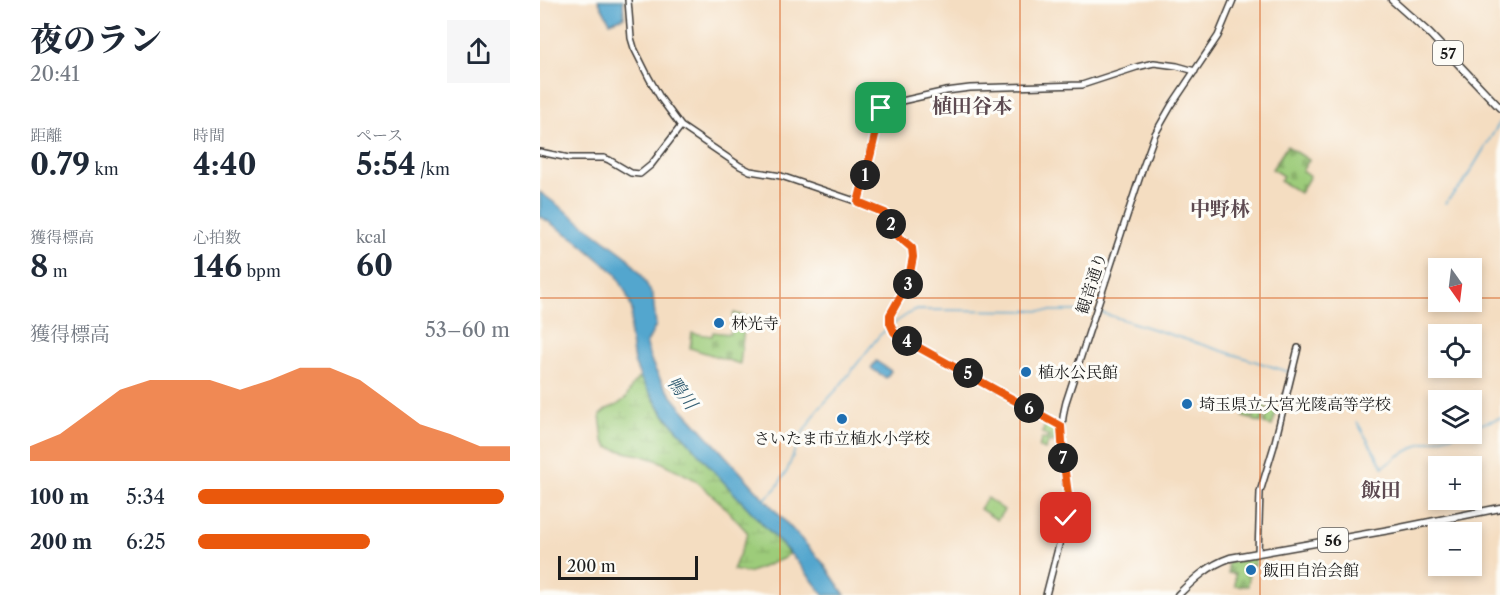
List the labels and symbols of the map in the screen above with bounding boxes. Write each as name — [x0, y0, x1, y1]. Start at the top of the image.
road number: 57 — [1433, 41, 1463, 65]
pin — [855, 82, 906, 133]
district label: 植田谷本 — [932, 94, 1012, 118]
pin: 1 — [850, 160, 880, 190]
district label: 中野林 — [1190, 197, 1250, 221]
pin: 2 — [876, 209, 906, 239]
street label: 観音通り — [1072, 249, 1110, 317]
north arrow — [1428, 258, 1482, 312]
pin: 3 — [893, 269, 923, 299]
place label: 林光寺 — [731, 313, 779, 333]
marker: 林光寺 — [712, 316, 726, 330]
pin: 4 — [892, 326, 922, 356]
pin: 5 — [953, 358, 983, 388]
place label: 植水公民館 — [1038, 362, 1118, 382]
marker: 植水公民館 — [1019, 365, 1033, 379]
water label: 鴨川 — [662, 372, 703, 416]
pin: 6 — [1014, 393, 1044, 423]
place label: 埼玉県立大宮光陵高等学校 — [1199, 394, 1391, 414]
marker: 埼玉県立大宮光陵高等学校 — [1180, 397, 1194, 411]
marker: さいたま市立植水小学校 — [835, 412, 849, 426]
place label: さいたま市立植水小学校 — [754, 428, 930, 448]
pin: 7 — [1048, 443, 1078, 473]
district label: 飯田 — [1361, 478, 1401, 502]
pin — [1040, 492, 1091, 543]
road number: 56 — [1318, 528, 1348, 552]
scale bar — [558, 553, 698, 580]
place label: 飯田自治会館 — [1263, 560, 1359, 580]
marker: 飯田自治会館 — [1244, 563, 1258, 577]

